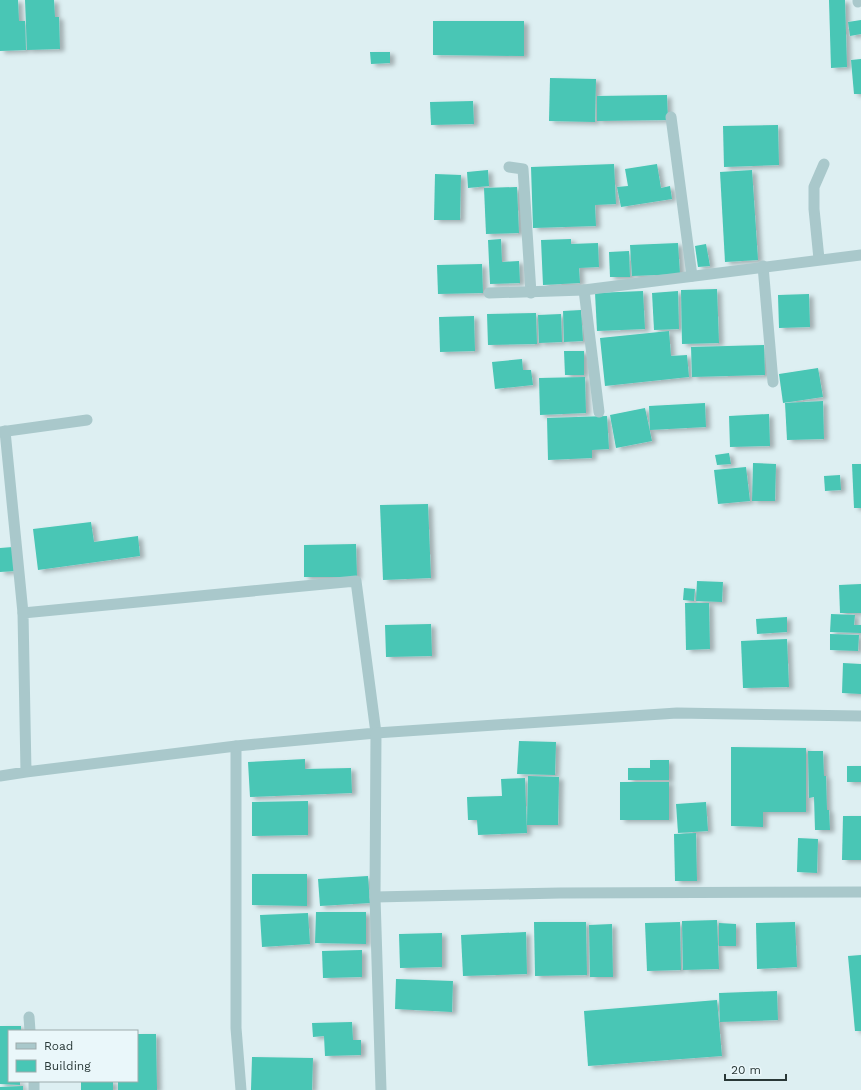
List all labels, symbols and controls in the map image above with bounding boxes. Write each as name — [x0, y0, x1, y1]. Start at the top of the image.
legend — [8, 1030, 138, 1082]
text: Road — [44, 1039, 73, 1053]
scale bar — [725, 1056, 786, 1082]
text: Building — [44, 1059, 91, 1073]
text: 20 m — [731, 1063, 761, 1077]

